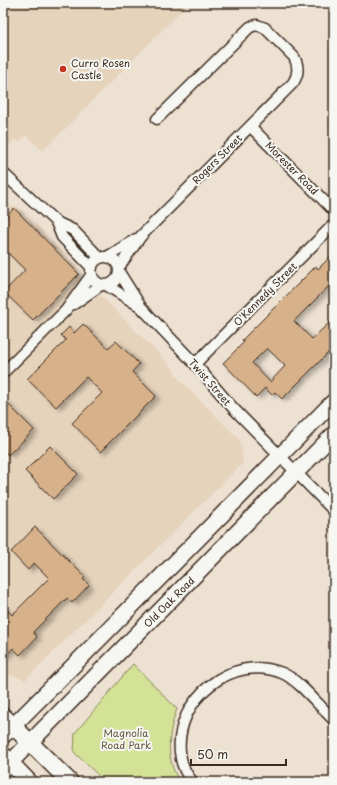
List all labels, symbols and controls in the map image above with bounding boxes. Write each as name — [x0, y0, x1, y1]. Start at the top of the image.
place label: Curro Rosen Castle — [71, 55, 130, 82]
marker: Curro Rosen Castle — [58, 64, 68, 74]
street label: Rogers Street — [188, 130, 245, 187]
street label: Morester Road — [262, 138, 323, 198]
street label: O'Kennedy Street — [230, 259, 300, 329]
street label: Twist Street — [186, 355, 235, 409]
street label: Old Oak Road — [140, 573, 198, 630]
park label: Magnolia Road Park — [101, 725, 151, 752]
scale bar — [191, 741, 286, 767]
text: 50 m — [197, 745, 228, 763]

